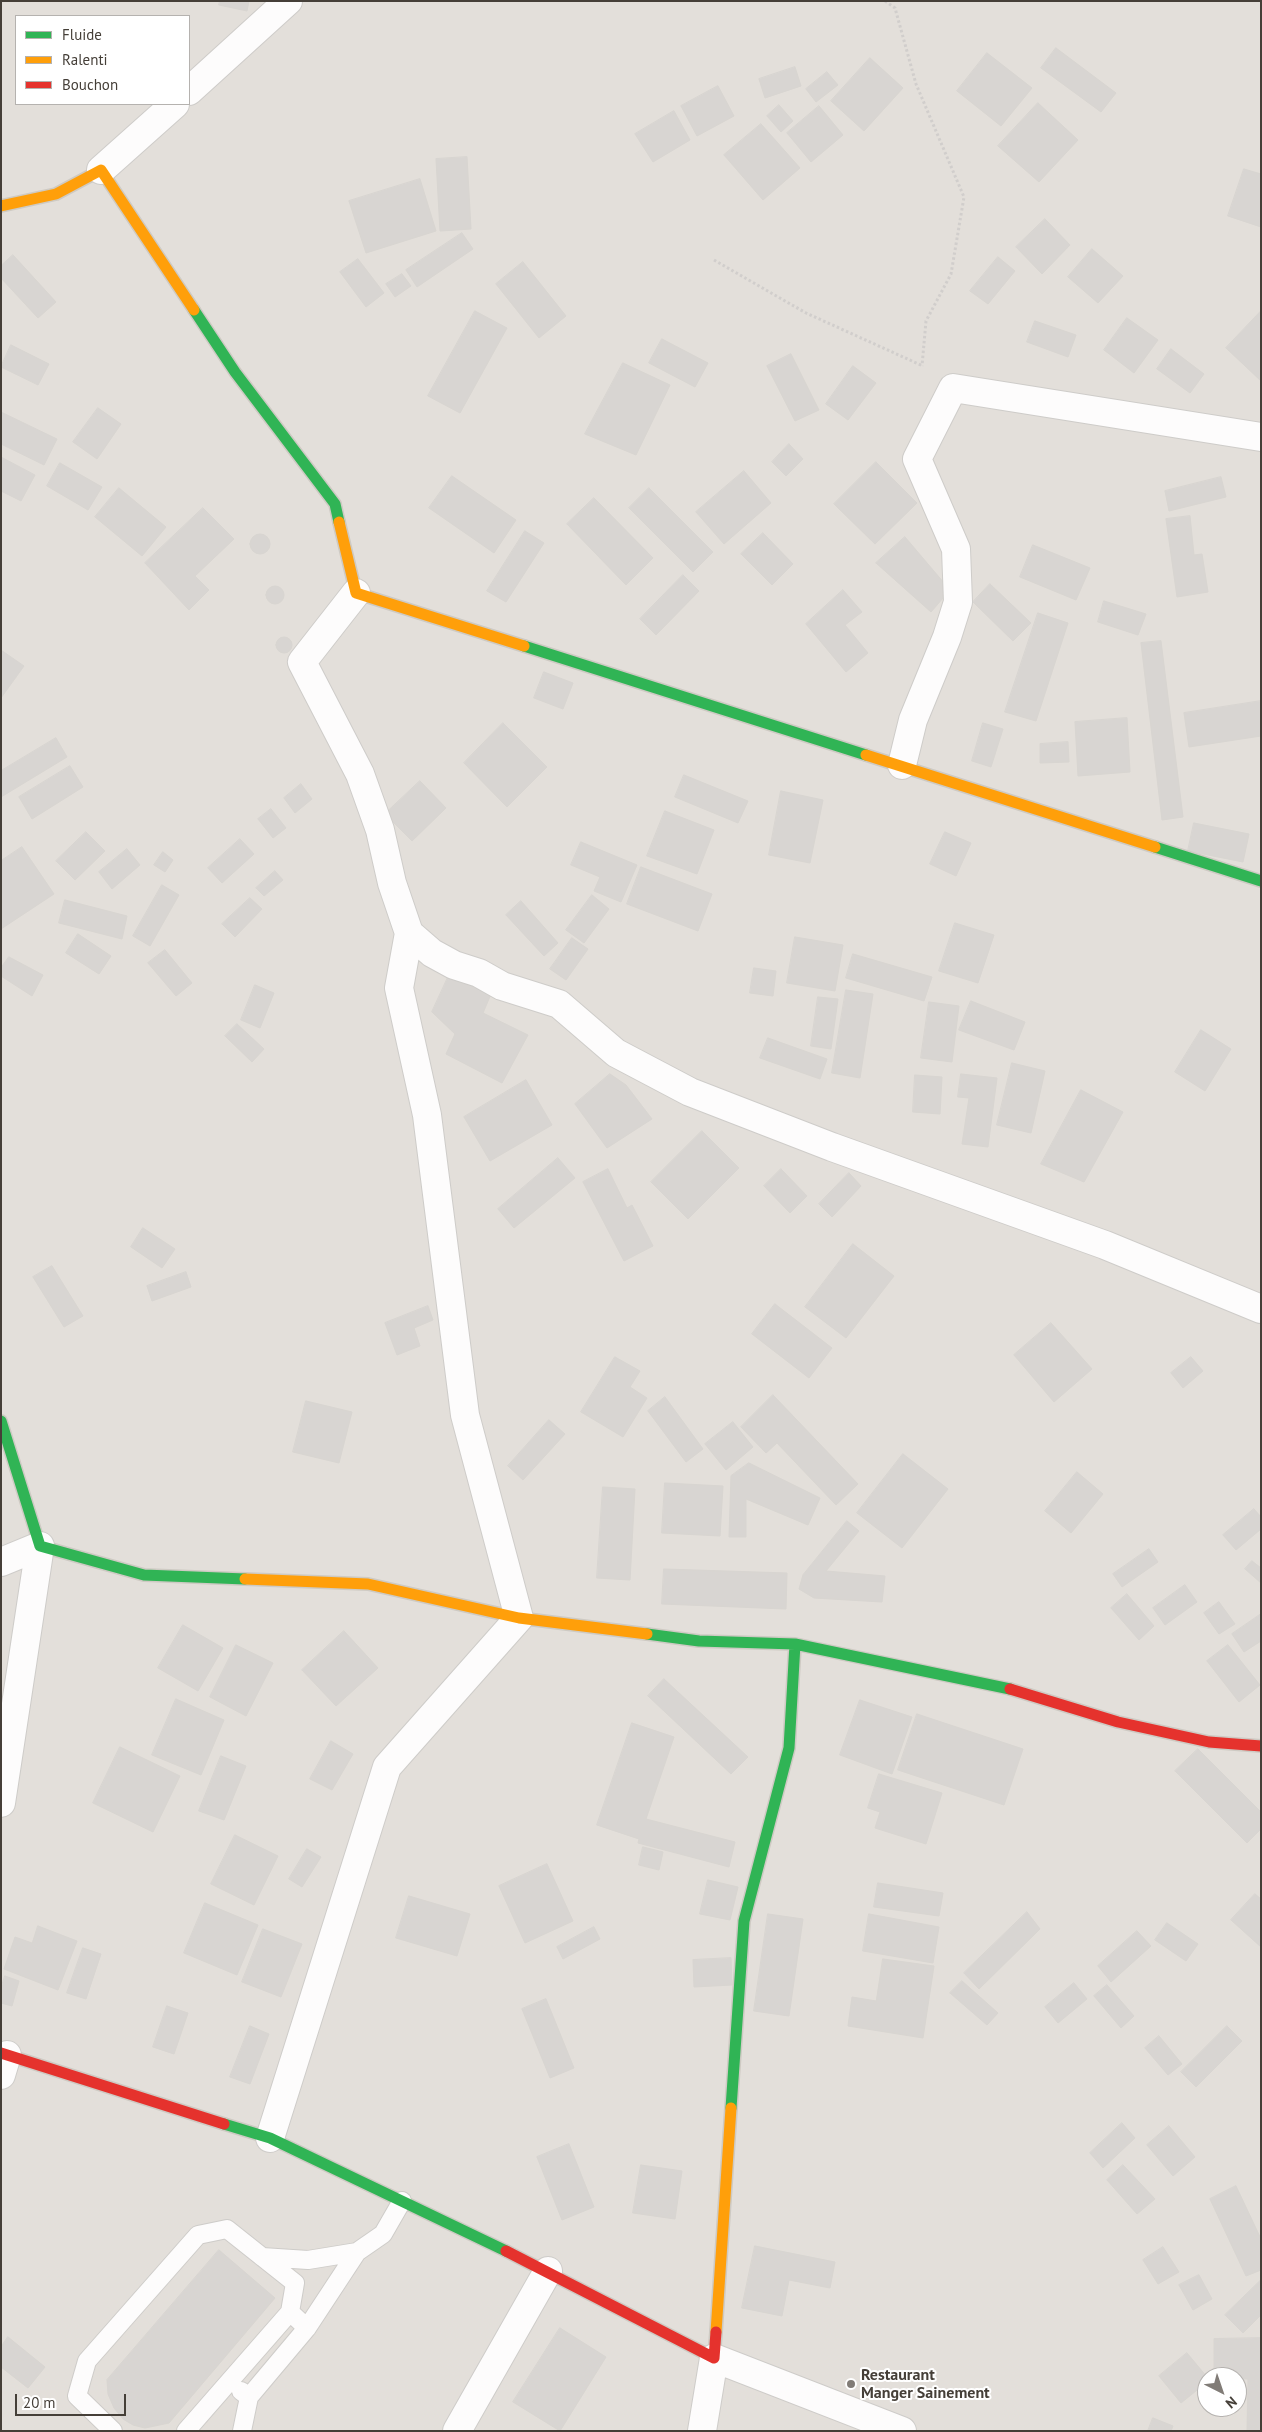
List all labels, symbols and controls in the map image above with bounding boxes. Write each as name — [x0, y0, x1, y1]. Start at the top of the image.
legend — [15, 15, 190, 105]
text: Fluide — [62, 25, 102, 44]
text: Ralenti — [62, 50, 108, 69]
text: Bouchon — [62, 75, 118, 94]
place label: Restaurant Manger Sainement — [861, 2365, 990, 2403]
north arrow — [1197, 2367, 1247, 2417]
marker: Restaurant Manger Sainement — [845, 2378, 857, 2390]
scale bar — [18, 2384, 129, 2416]
text: 20 m — [23, 2393, 56, 2412]
text: N — [1222, 2393, 1241, 2412]

